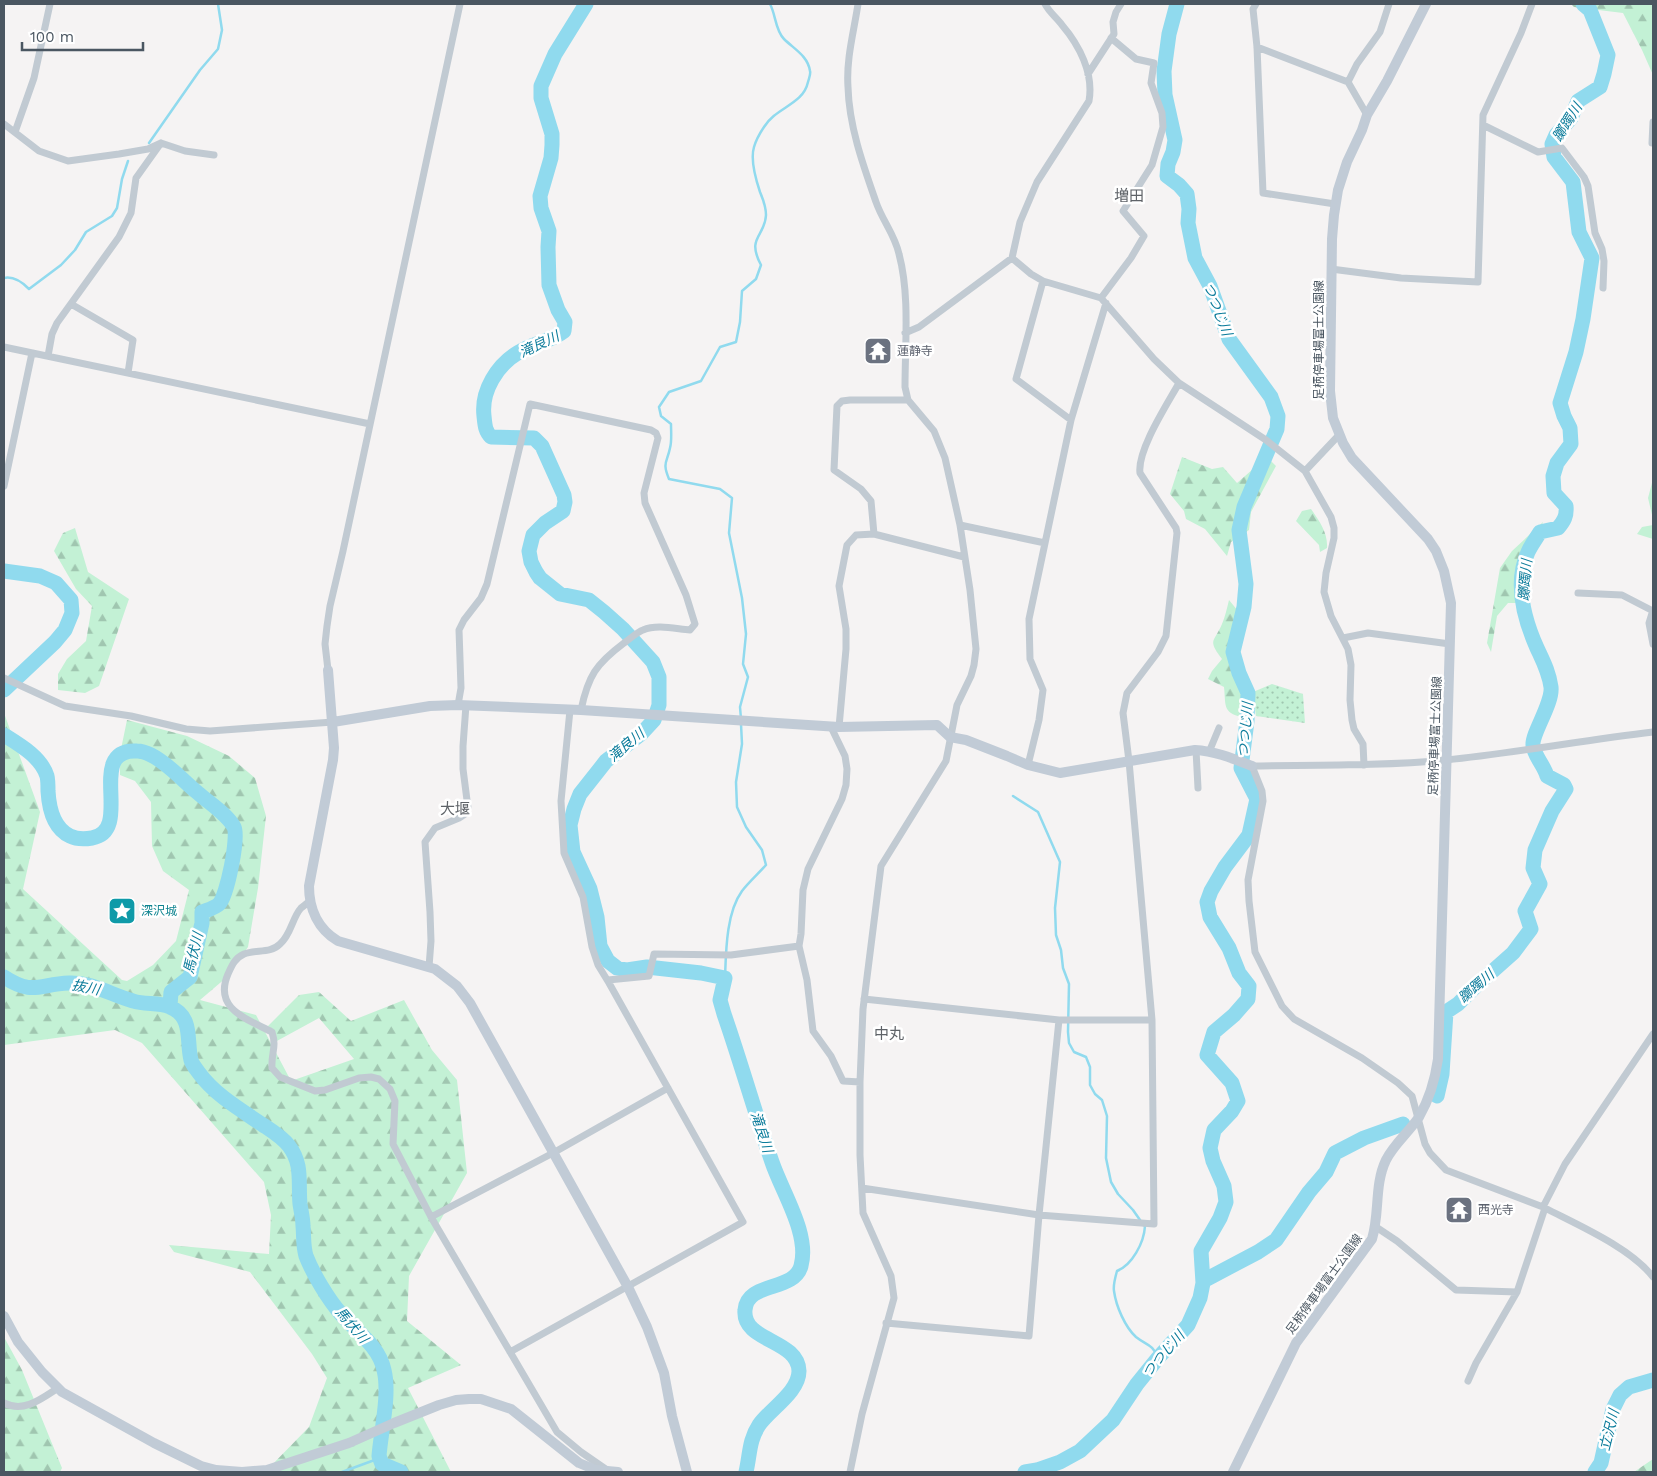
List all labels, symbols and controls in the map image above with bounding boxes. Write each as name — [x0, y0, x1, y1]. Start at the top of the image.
scale bar — [22, 20, 144, 52]
text: 100 m — [30, 28, 74, 46]
water label: 躑躅川 — [1549, 98, 1586, 144]
district label: 増田 — [1114, 187, 1144, 205]
water label: つつじ川 — [1200, 280, 1236, 340]
street label: 足柄停車場富士公園線 — [1312, 280, 1326, 400]
water label: 滝良川 — [517, 327, 563, 360]
temple icon: 蓮静寺 — [863, 336, 893, 366]
place label: 蓮静寺 — [897, 344, 933, 358]
water label: 躑躅川 — [1515, 556, 1535, 602]
street label: 足柄停車場富士公園線 — [1426, 676, 1444, 796]
water label: つつじ川 — [1235, 699, 1256, 759]
water label: 滝良川 — [605, 724, 649, 765]
district label: 大堰 — [440, 800, 470, 818]
place icon: 深沢城 — [107, 896, 137, 926]
place label: 深沢城 — [141, 904, 177, 918]
water label: 馬伏川 — [180, 929, 206, 975]
water label: 躑躅川 — [1455, 965, 1499, 1006]
water label: 抜川 — [71, 976, 103, 998]
district label: 中丸 — [874, 1025, 904, 1043]
water label: 滝良川 — [748, 1110, 777, 1156]
temple icon: 西光寺 — [1444, 1195, 1474, 1225]
place label: 西光寺 — [1478, 1203, 1514, 1217]
street label: 足柄停車場富士公園線 — [1283, 1231, 1365, 1337]
water label: 馬伏川 — [332, 1304, 373, 1348]
water label: つつじ川 — [1139, 1326, 1189, 1380]
water label: 立沢川 — [1596, 1406, 1622, 1452]

